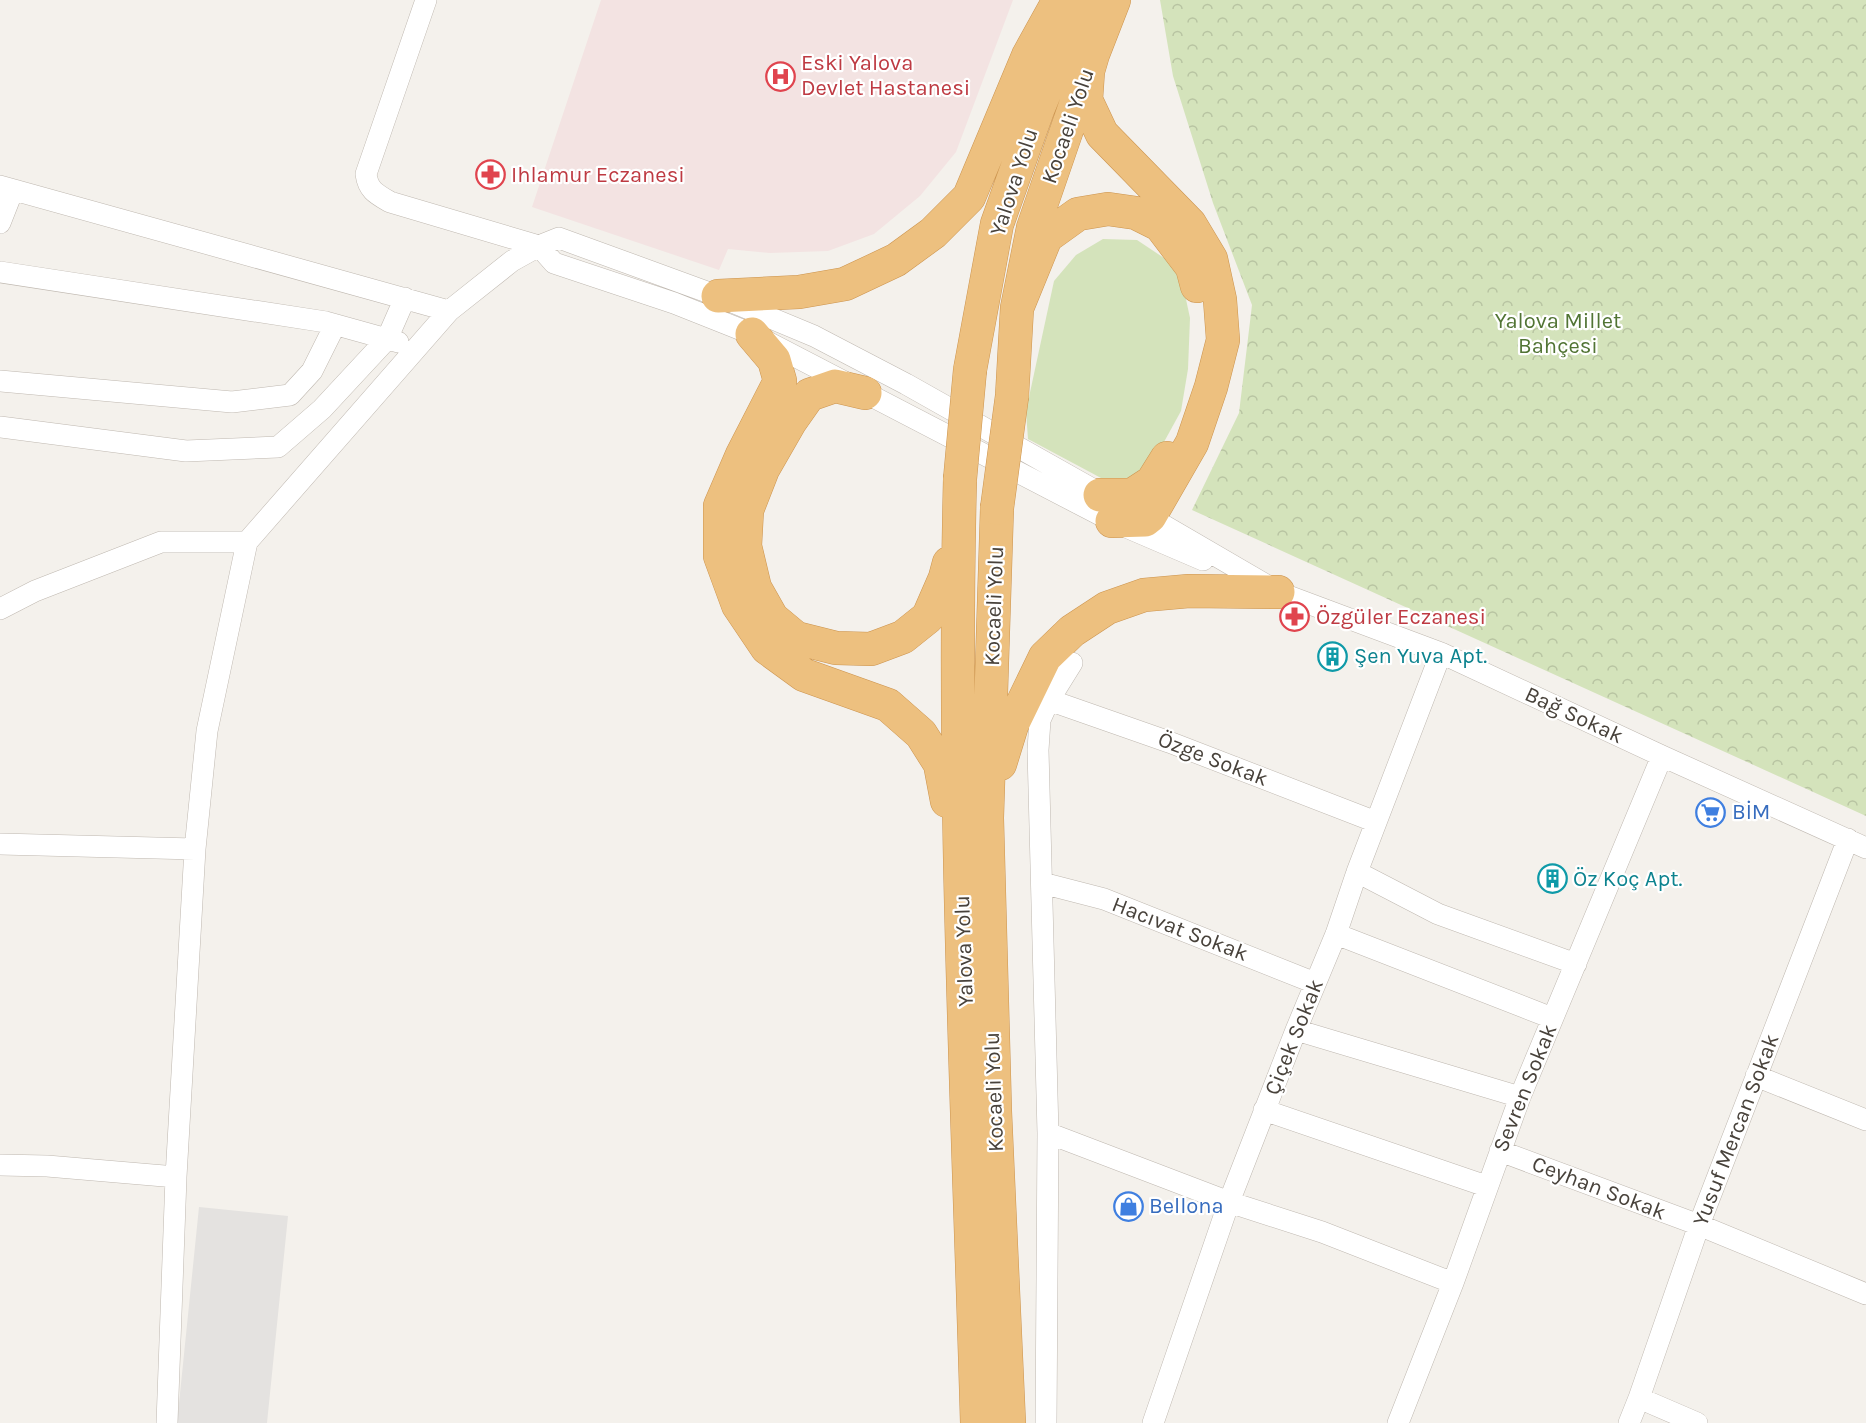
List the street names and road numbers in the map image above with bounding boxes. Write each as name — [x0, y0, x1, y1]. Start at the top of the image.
street label: Kocaeli̇ Yolu — [1036, 65, 1100, 187]
street label: Yalova Yolu — [984, 125, 1044, 239]
street label: Kocaeli̇ Yolu — [979, 545, 1009, 667]
street label: Bağ Sokak — [1521, 681, 1627, 749]
street label: Özge Sokak — [1154, 726, 1272, 792]
street label: Hacıvat Sokak — [1108, 891, 1252, 967]
street label: Yalova Yolu — [949, 895, 979, 1007]
street label: Çiçek Sokak — [1259, 975, 1329, 1099]
street label: Sevren Sokak — [1488, 1020, 1562, 1156]
street label: Yusuf Mercan Sokak — [1687, 1030, 1785, 1230]
street label: Kocaeli̇ Yolu — [979, 1031, 1009, 1153]
street label: Ceyhan Sokak — [1528, 1151, 1670, 1225]

